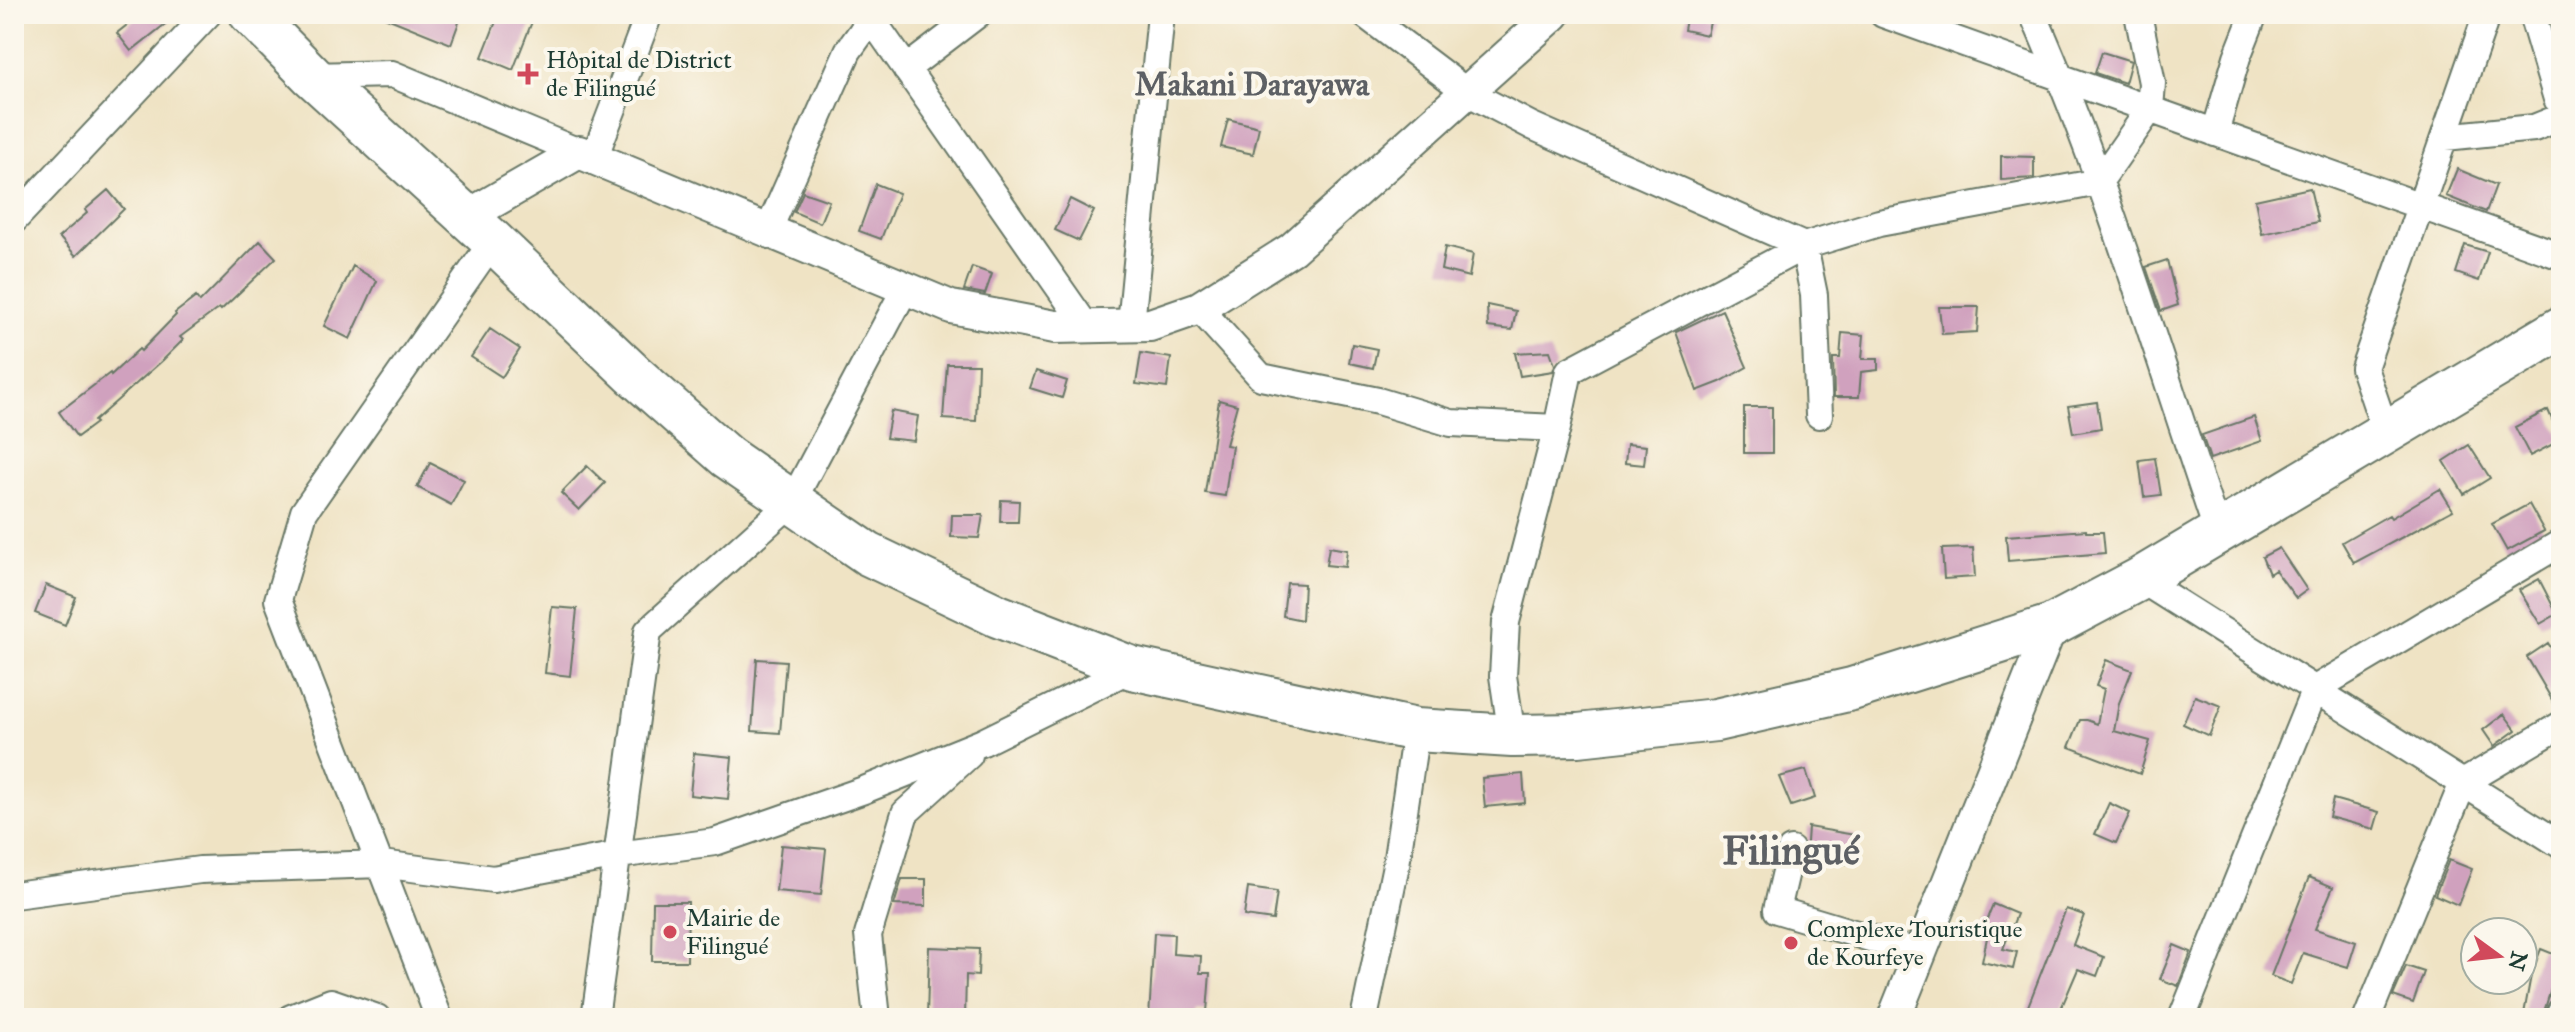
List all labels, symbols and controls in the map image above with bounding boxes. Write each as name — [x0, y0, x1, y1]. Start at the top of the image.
place label: Hôpital de District de Filingué — [546, 45, 732, 103]
marker: Hôpital de District de Filingué — [517, 63, 539, 85]
district label: Makani Darayawa — [1135, 65, 1371, 104]
district label: Filingué — [1722, 826, 1861, 875]
place label: Mairie de Filingué — [686, 903, 780, 961]
place label: Complexe Touristique de Kourfeye — [1807, 914, 2023, 972]
north arrow — [2459, 916, 2539, 996]
marker: Mairie de Filingué — [661, 923, 679, 941]
marker: Complexe Touristique de Kourfeye — [1782, 934, 1800, 952]
text: N — [2502, 949, 2533, 974]

